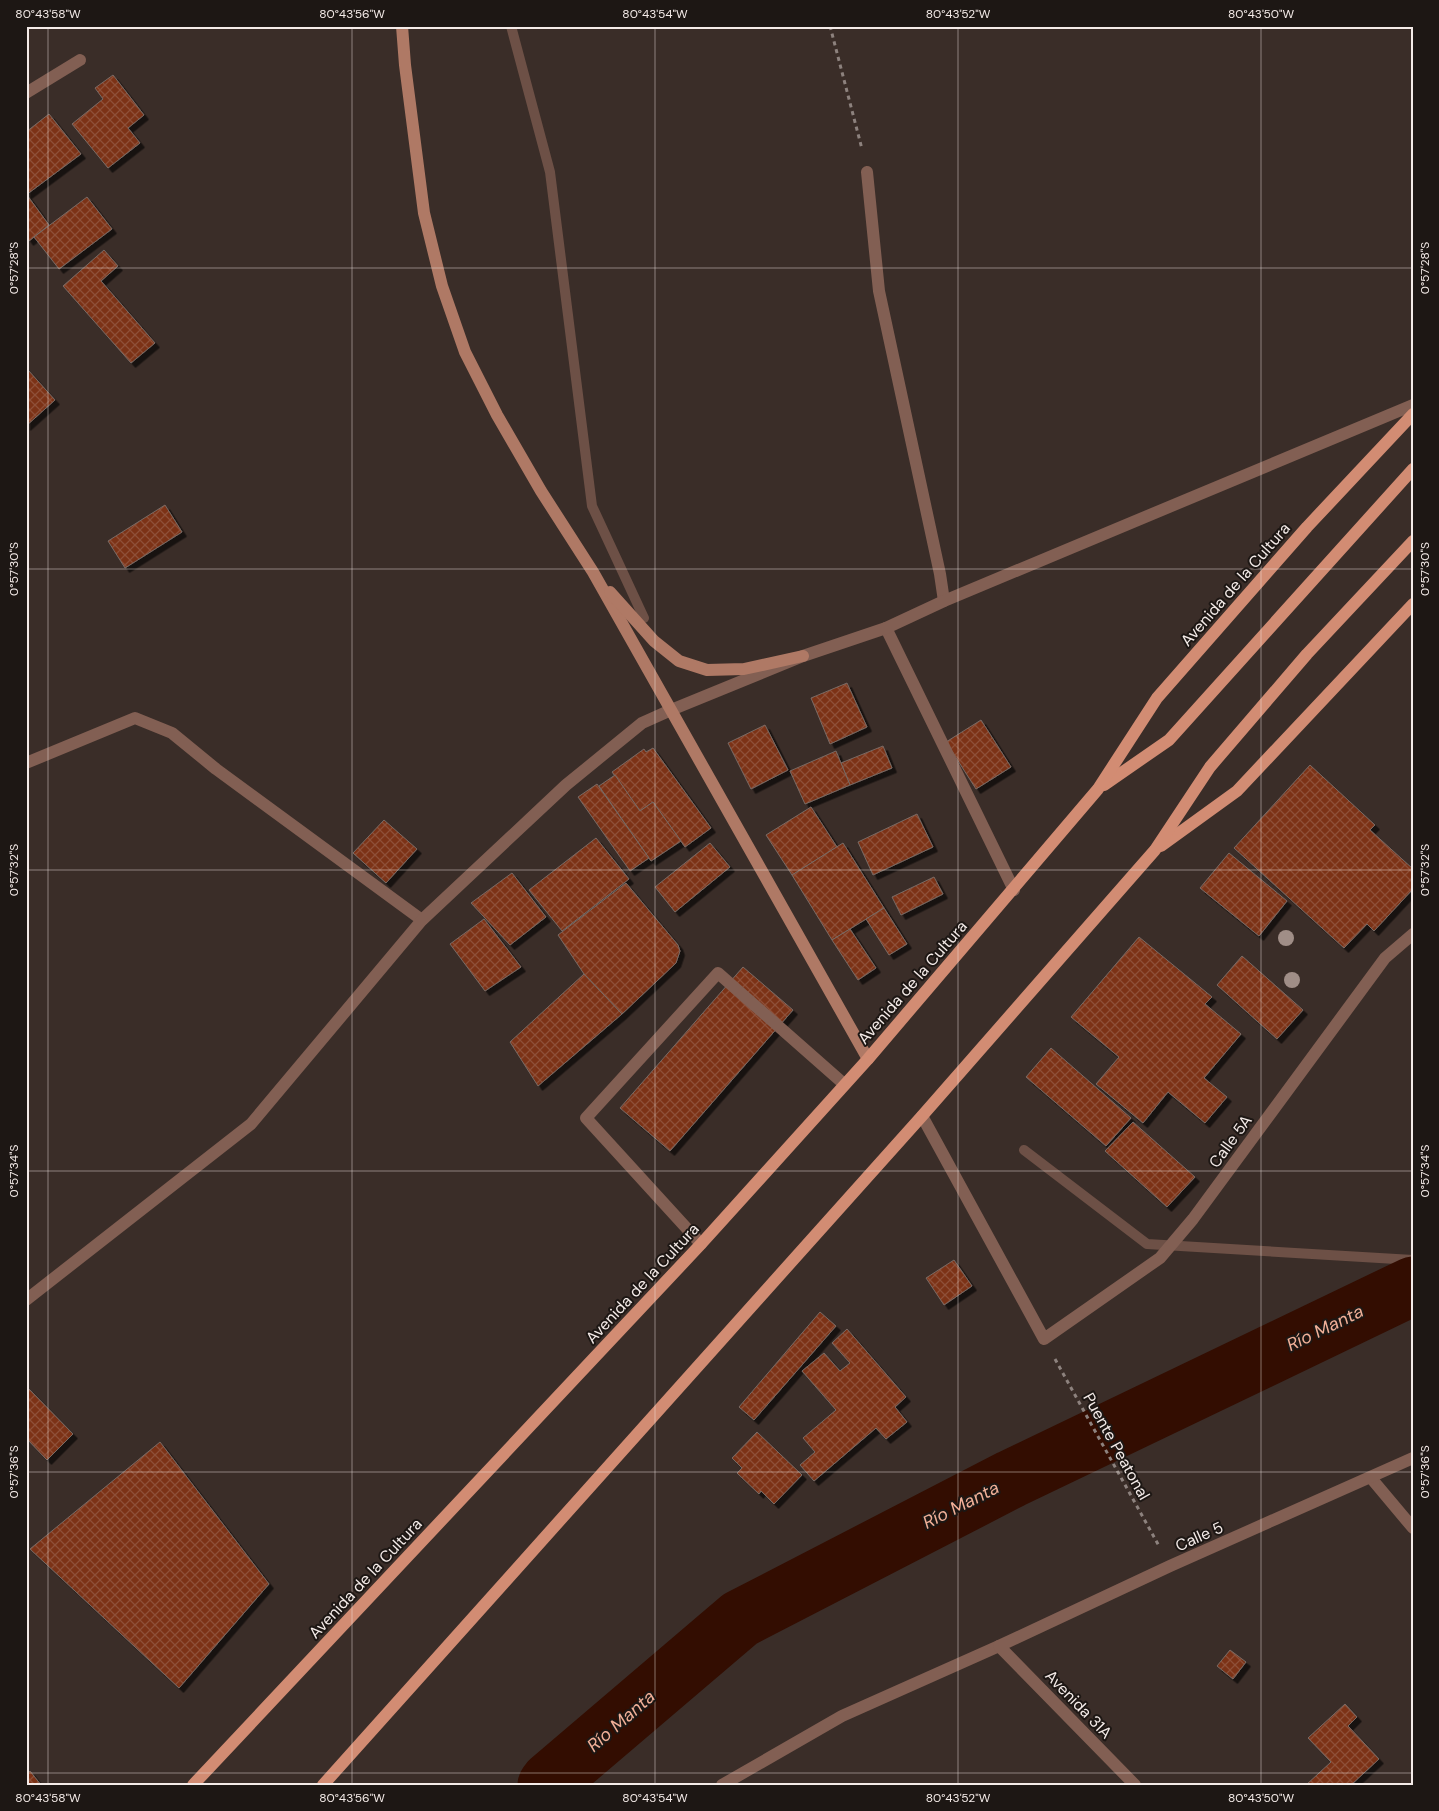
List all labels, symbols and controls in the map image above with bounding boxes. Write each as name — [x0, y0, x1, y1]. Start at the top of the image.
text: 80°43'58"W — [15, 6, 81, 22]
text: 80°43'56"W — [319, 6, 385, 22]
text: 80°43'54"W — [622, 6, 688, 22]
text: 80°43'52"W — [926, 6, 991, 22]
text: 80°43'50"W — [1228, 6, 1294, 22]
text: 0°57'28"S — [6, 242, 22, 294]
text: 0°57'28"S — [1417, 242, 1433, 294]
street label: Avenida de la Cultura — [1176, 518, 1295, 651]
text: 0°57'30"S — [6, 542, 22, 596]
text: 0°57'30"S — [1417, 542, 1433, 596]
text: 0°57'32"S — [6, 844, 22, 896]
text: 0°57'32"S — [1417, 844, 1433, 896]
street label: Avenida de la Cultura — [853, 916, 972, 1049]
street label: Calle 5A — [1204, 1110, 1257, 1172]
text: 0°57'34"S — [6, 1144, 22, 1197]
text: 0°57'34"S — [1417, 1144, 1433, 1197]
street label: Avenida de la Cultura — [581, 1219, 704, 1348]
water label: Río Manta — [1283, 1299, 1368, 1357]
street label: Puente Peatonal — [1078, 1389, 1155, 1504]
text: 0°57'36"S — [6, 1445, 22, 1499]
text: 0°57'36"S — [1417, 1445, 1433, 1499]
water label: Río Manta — [919, 1475, 1003, 1535]
street label: Avenida de la Cultura — [304, 1514, 427, 1643]
street label: Calle 5 — [1172, 1517, 1227, 1556]
street label: Avenida 31A — [1041, 1665, 1117, 1743]
water label: Río Manta — [582, 1685, 660, 1757]
text: 80°43'58"W — [15, 1790, 81, 1806]
text: 80°43'56"W — [319, 1790, 385, 1806]
text: 80°43'54"W — [622, 1790, 688, 1806]
text: 80°43'52"W — [926, 1790, 991, 1806]
text: 80°43'50"W — [1228, 1790, 1294, 1806]

